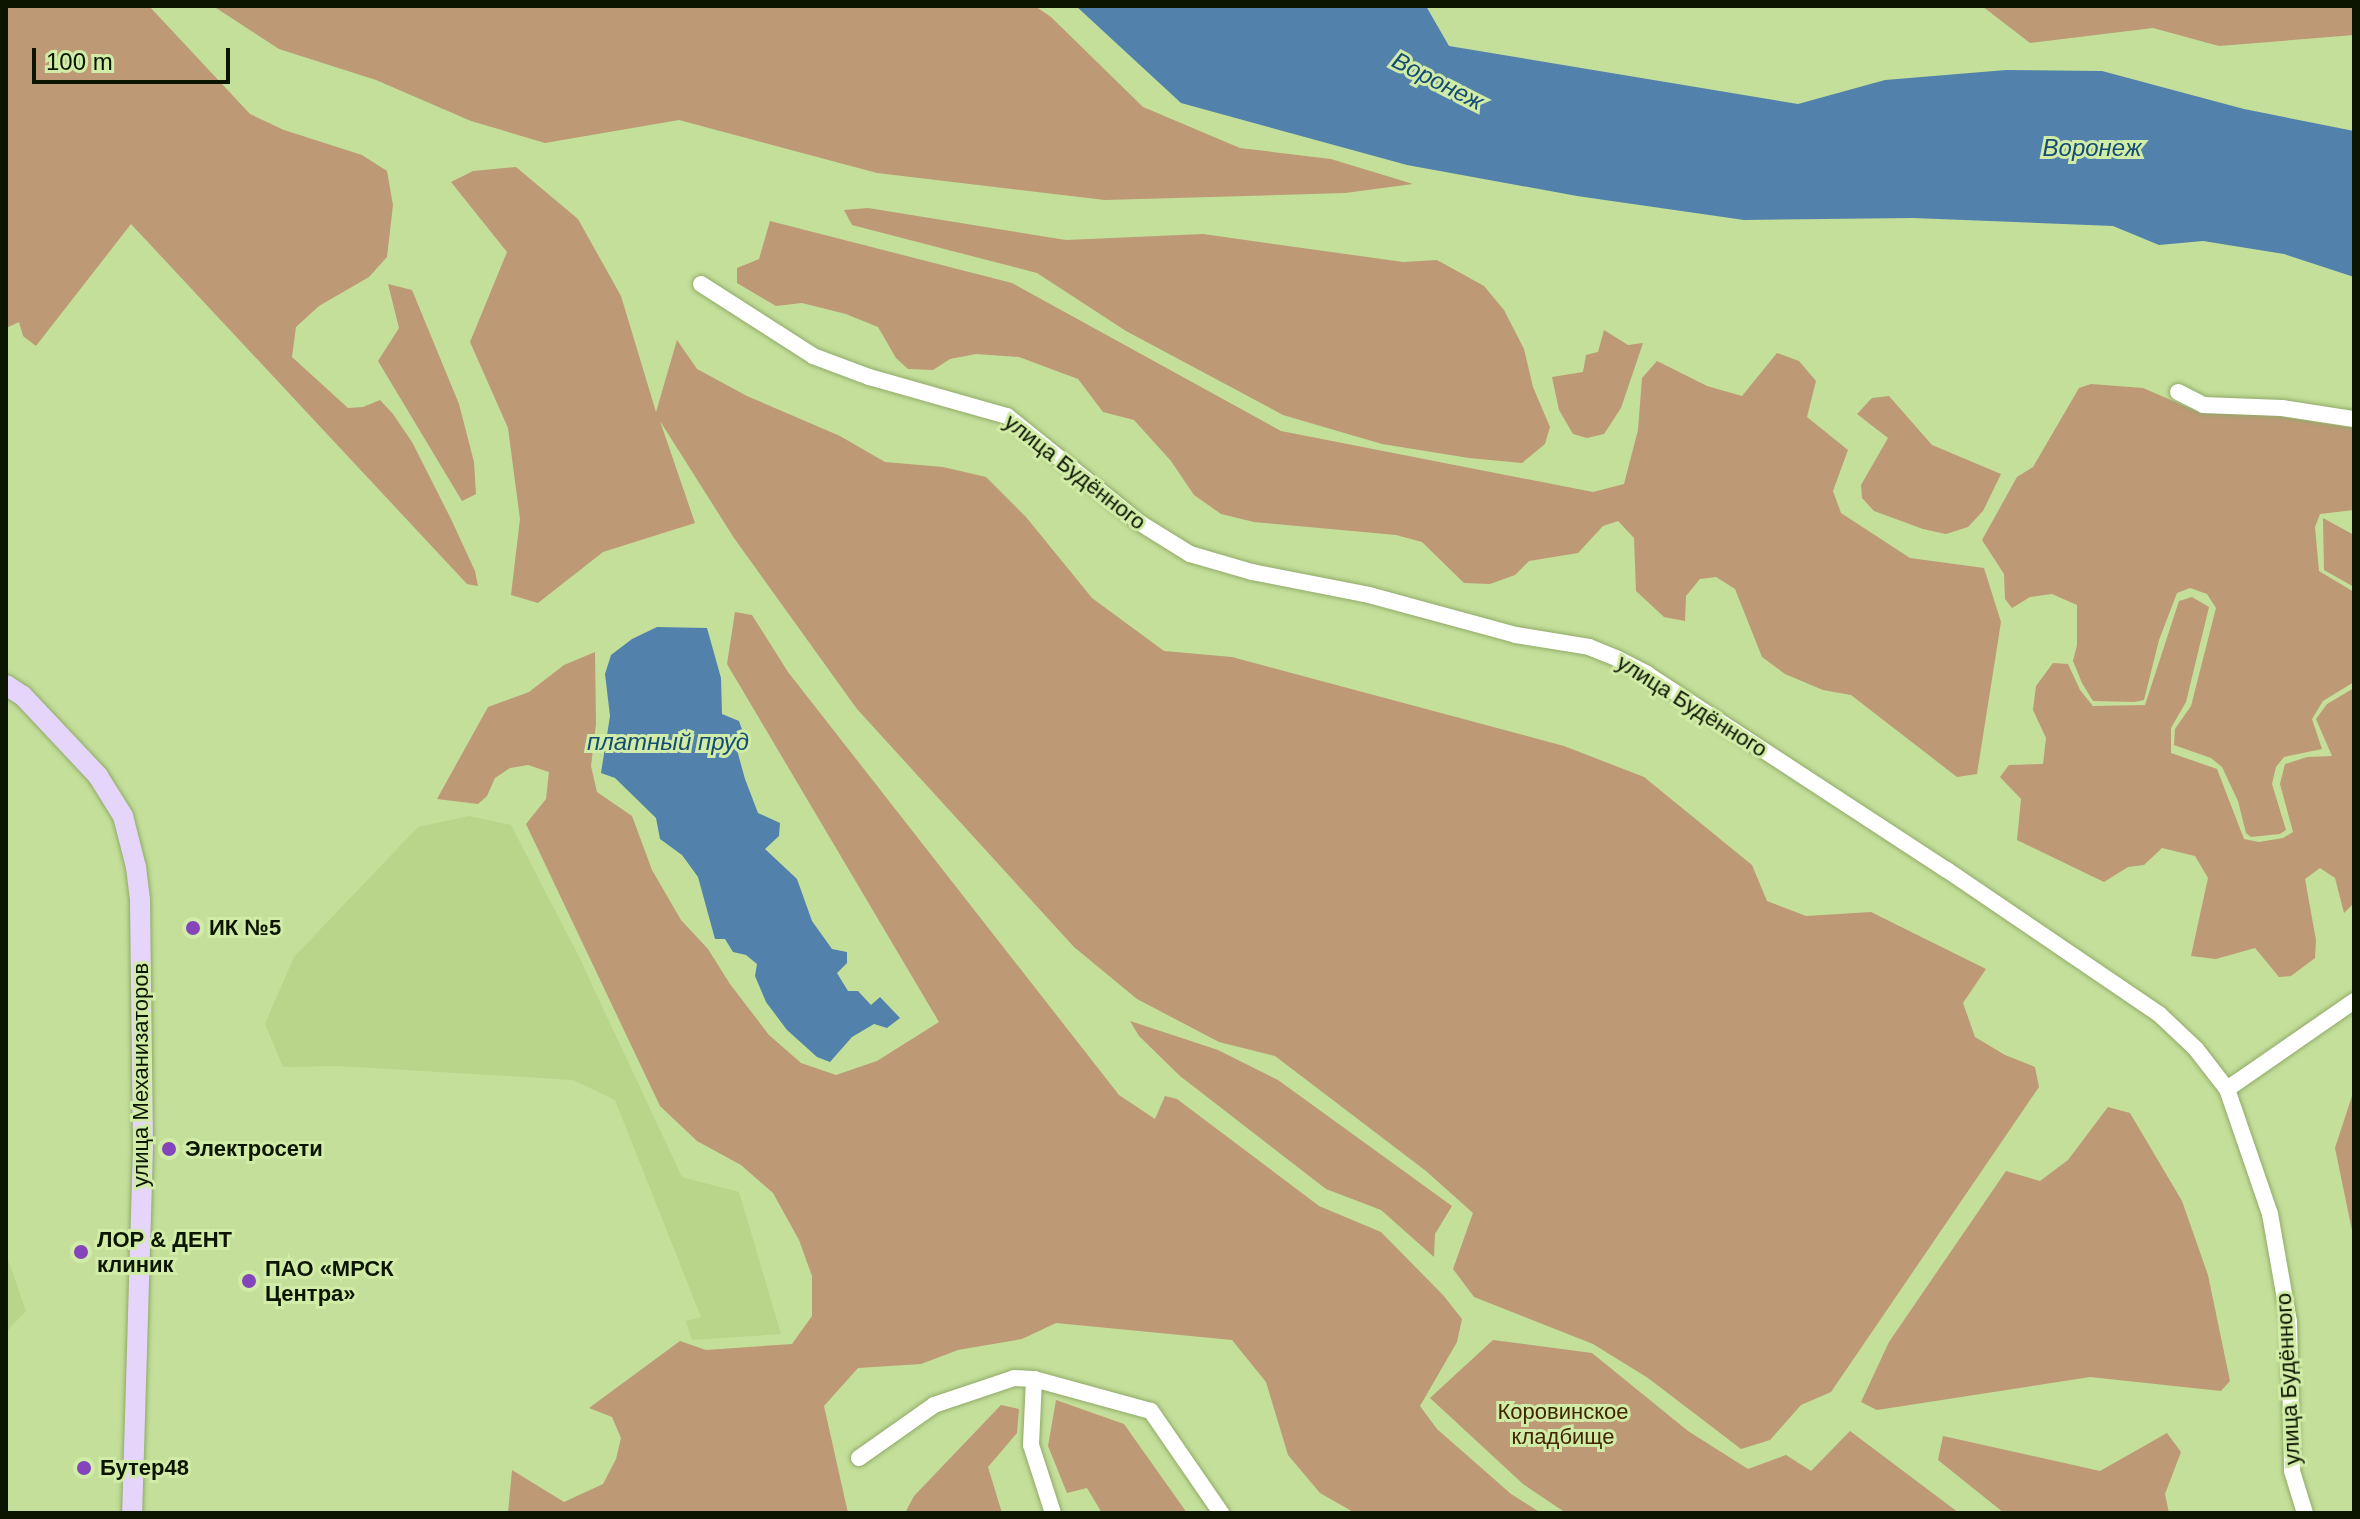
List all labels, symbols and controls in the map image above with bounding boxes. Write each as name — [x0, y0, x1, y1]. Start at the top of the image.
scale bar — [36, 32, 234, 82]
water label: Воронеж — [1387, 46, 1489, 116]
text: 100 m — [46, 48, 113, 75]
water label: Воронеж — [2043, 134, 2141, 162]
street label: улица Будённого — [999, 409, 1151, 535]
street label: улица Будённого — [1612, 649, 1772, 763]
water label: платный пруд — [587, 728, 749, 756]
place label: ИК №5 — [209, 915, 281, 941]
marker: ИК №5 — [184, 919, 202, 937]
street label: улица Механизаторов — [128, 963, 154, 1187]
place label: Электросети — [185, 1136, 323, 1162]
marker: Электросети — [160, 1140, 178, 1158]
place label: ЛОР & ДЕНТ клиник — [97, 1226, 232, 1278]
marker: ЛОР & ДЕНТ клиник — [72, 1243, 90, 1261]
place label: ПАО «МРСК Центра» — [265, 1255, 394, 1306]
marker: ПАО «МРСК Центра» — [240, 1272, 258, 1290]
street label: улица Будённого — [2270, 1292, 2306, 1466]
park label: Коровинское кладбище — [1498, 1398, 1628, 1450]
place label: Бутер48 — [100, 1455, 189, 1481]
marker: Бутер48 — [75, 1459, 93, 1477]

